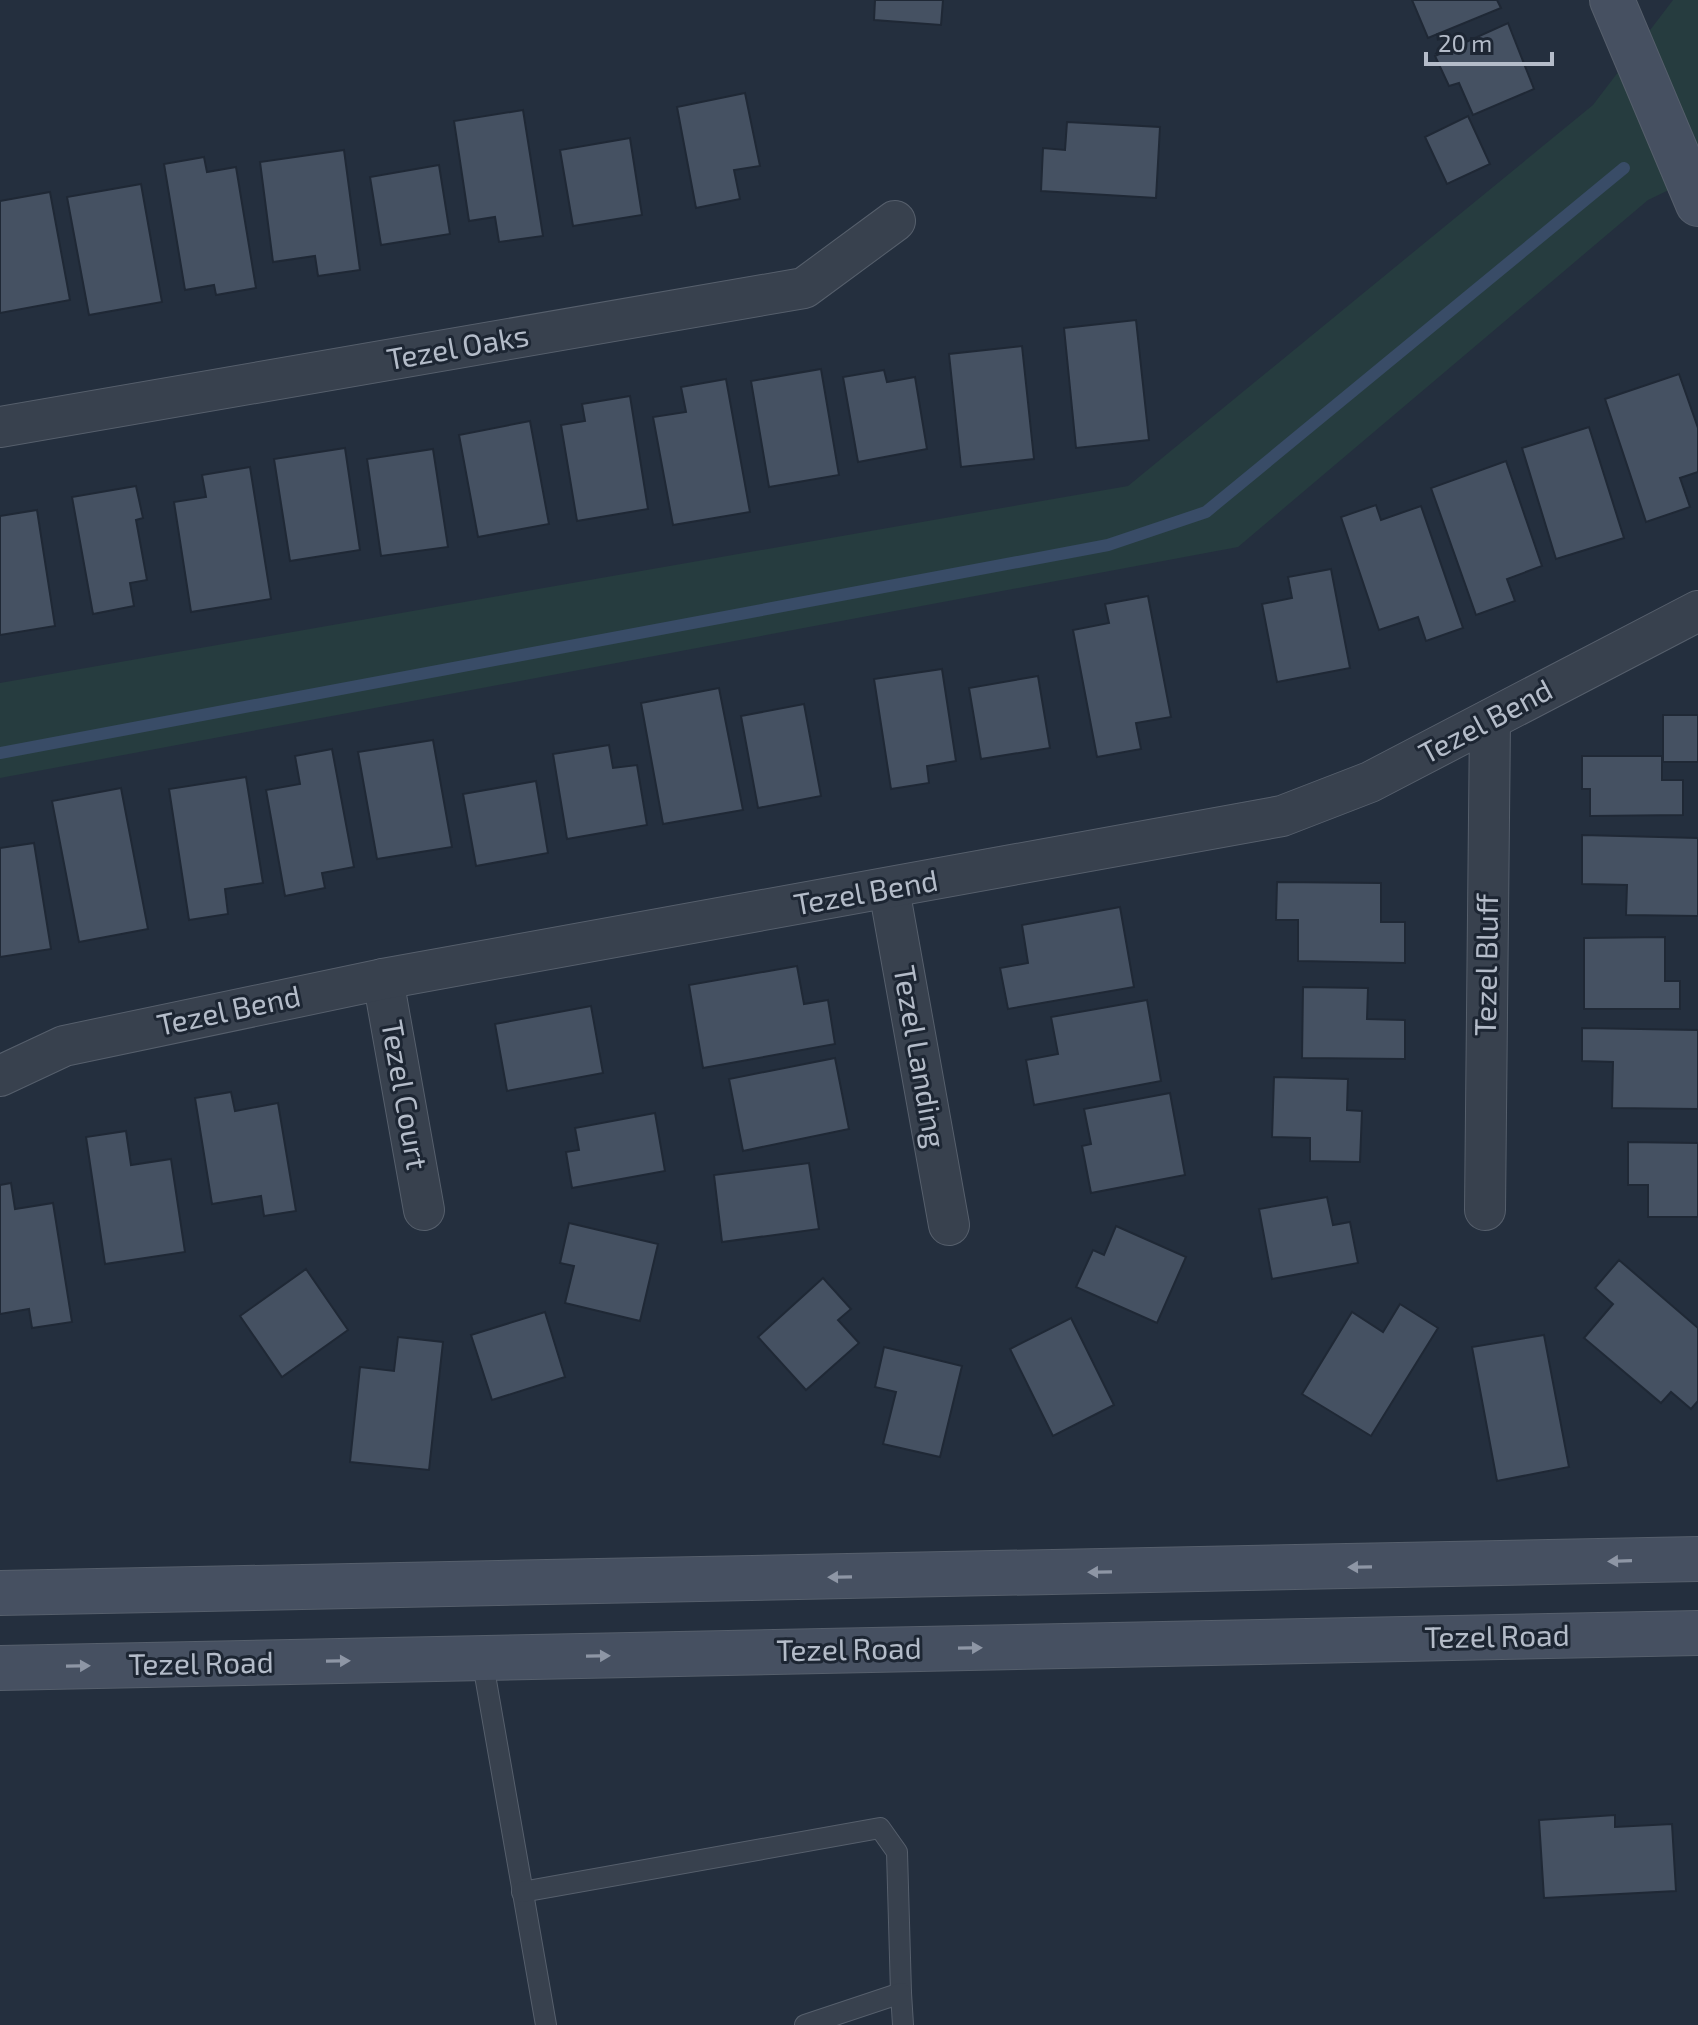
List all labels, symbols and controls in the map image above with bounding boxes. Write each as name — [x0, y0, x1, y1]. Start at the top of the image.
scale bar — [1426, 16, 1552, 66]
text: 20 m — [1438, 28, 1492, 57]
street label: Tezel Oaks — [384, 316, 531, 376]
street label: Tezel Bend — [1412, 670, 1558, 770]
street label: Tezel Bend — [791, 861, 941, 921]
street label: Tezel Bluff — [1466, 893, 1504, 1036]
street label: Tezel Landing — [887, 963, 955, 1151]
street label: Tezel Bend — [154, 976, 304, 1042]
street label: Tezel Court — [375, 1017, 437, 1172]
one-way arrow — [1607, 1555, 1632, 1567]
one-way arrow — [1347, 1561, 1372, 1574]
one-way arrow — [1087, 1566, 1112, 1579]
one-way arrow — [827, 1571, 852, 1583]
street label: Tezel Road — [1424, 1616, 1570, 1654]
street label: Tezel Road — [776, 1629, 922, 1667]
one-way arrow — [958, 1642, 983, 1654]
street label: Tezel Road — [128, 1643, 274, 1681]
one-way arrow — [586, 1649, 611, 1662]
one-way arrow — [326, 1655, 351, 1667]
one-way arrow — [66, 1660, 91, 1673]

